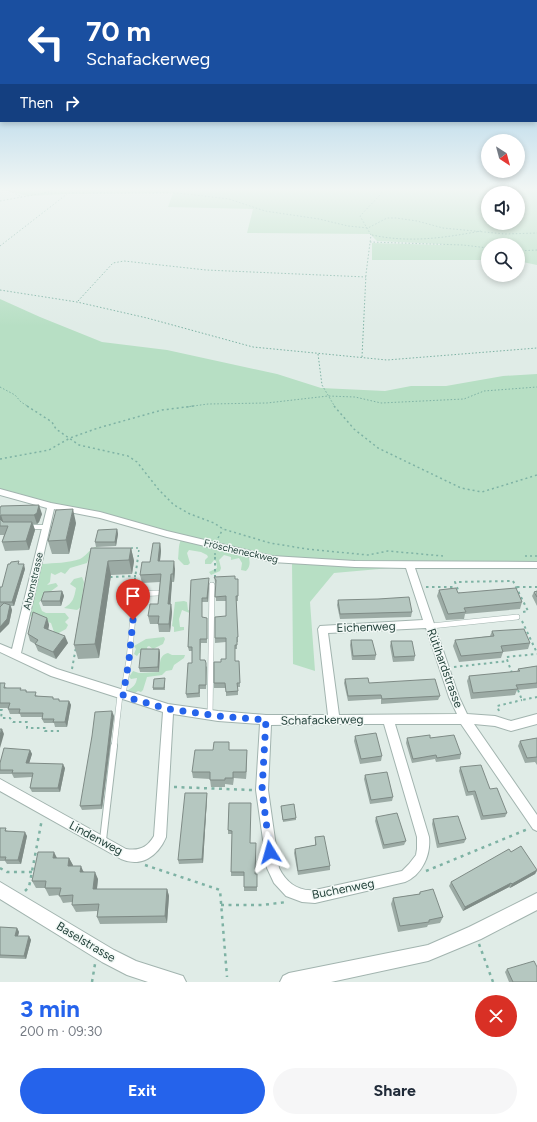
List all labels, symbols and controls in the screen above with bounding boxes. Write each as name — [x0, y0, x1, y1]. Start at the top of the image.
text: 70 m — [86, 14, 151, 48]
icon: left — [20, 16, 72, 68]
text: Schafackerweg — [86, 48, 210, 70]
icon: right — [61, 92, 83, 114]
text: Then — [20, 94, 53, 112]
north arrow — [481, 134, 525, 178]
map controls — [481, 134, 525, 282]
button: sound — [481, 186, 525, 230]
button: search — [481, 238, 525, 282]
street label: Fröscheneckweg — [203, 536, 280, 566]
street label: Ahornstrasse — [20, 550, 46, 611]
pin — [116, 579, 150, 620]
icon: arrive — [122, 585, 144, 607]
street label: Eichenweg — [336, 619, 396, 635]
street label: Rütihardstrasse — [424, 626, 466, 710]
street label: Schafackerweg — [280, 712, 364, 728]
street label: Lindenweg — [67, 818, 125, 858]
position arrow — [249, 831, 291, 873]
street label: Buchenweg — [311, 876, 375, 902]
street label: Baselstrasse — [54, 919, 118, 965]
text: 3 min — [20, 994, 80, 1023]
button: close — [475, 995, 517, 1037]
text: 200 m · 09:30 — [20, 1024, 102, 1039]
button: Exit — [20, 1068, 265, 1114]
button: Share — [273, 1068, 517, 1114]

